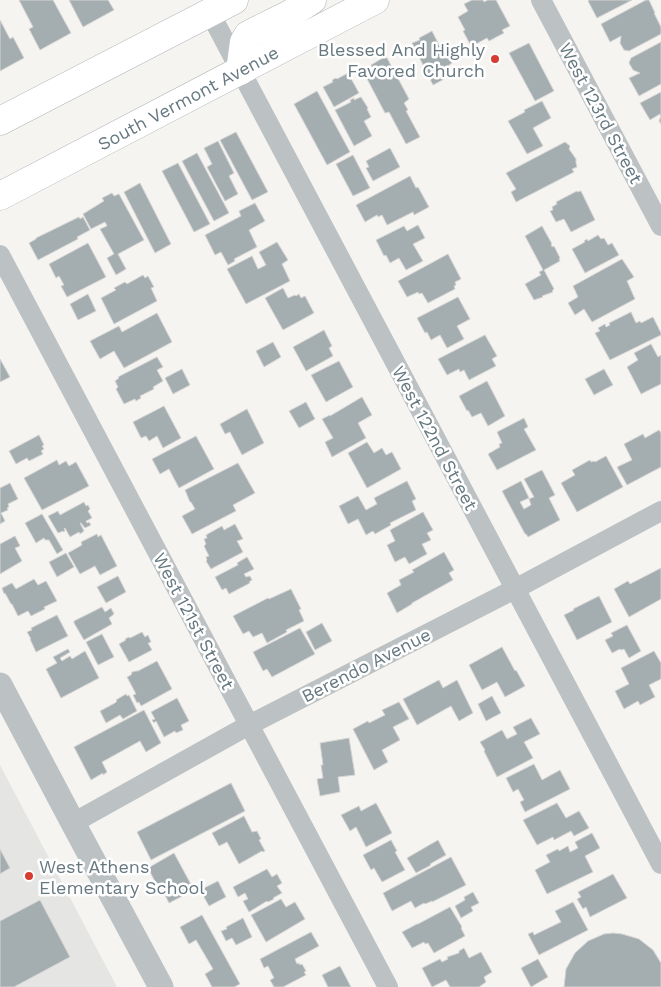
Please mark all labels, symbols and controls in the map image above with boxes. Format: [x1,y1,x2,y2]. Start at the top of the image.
place label: Blessed And Highly Favored Church [318,39,486,81]
street label: West 123rd Street [555,39,647,187]
street label: South Vermont Avenue [94,41,282,155]
marker: Blessed And Highly Favored Church [489,53,501,65]
street label: West 122nd Street [388,362,482,514]
street label: West 121st Street [149,549,239,693]
street label: Berendo Avenue [298,623,434,707]
place label: West Athens Elementary School [39,856,205,898]
marker: West Athens Elementary School [23,870,35,882]

